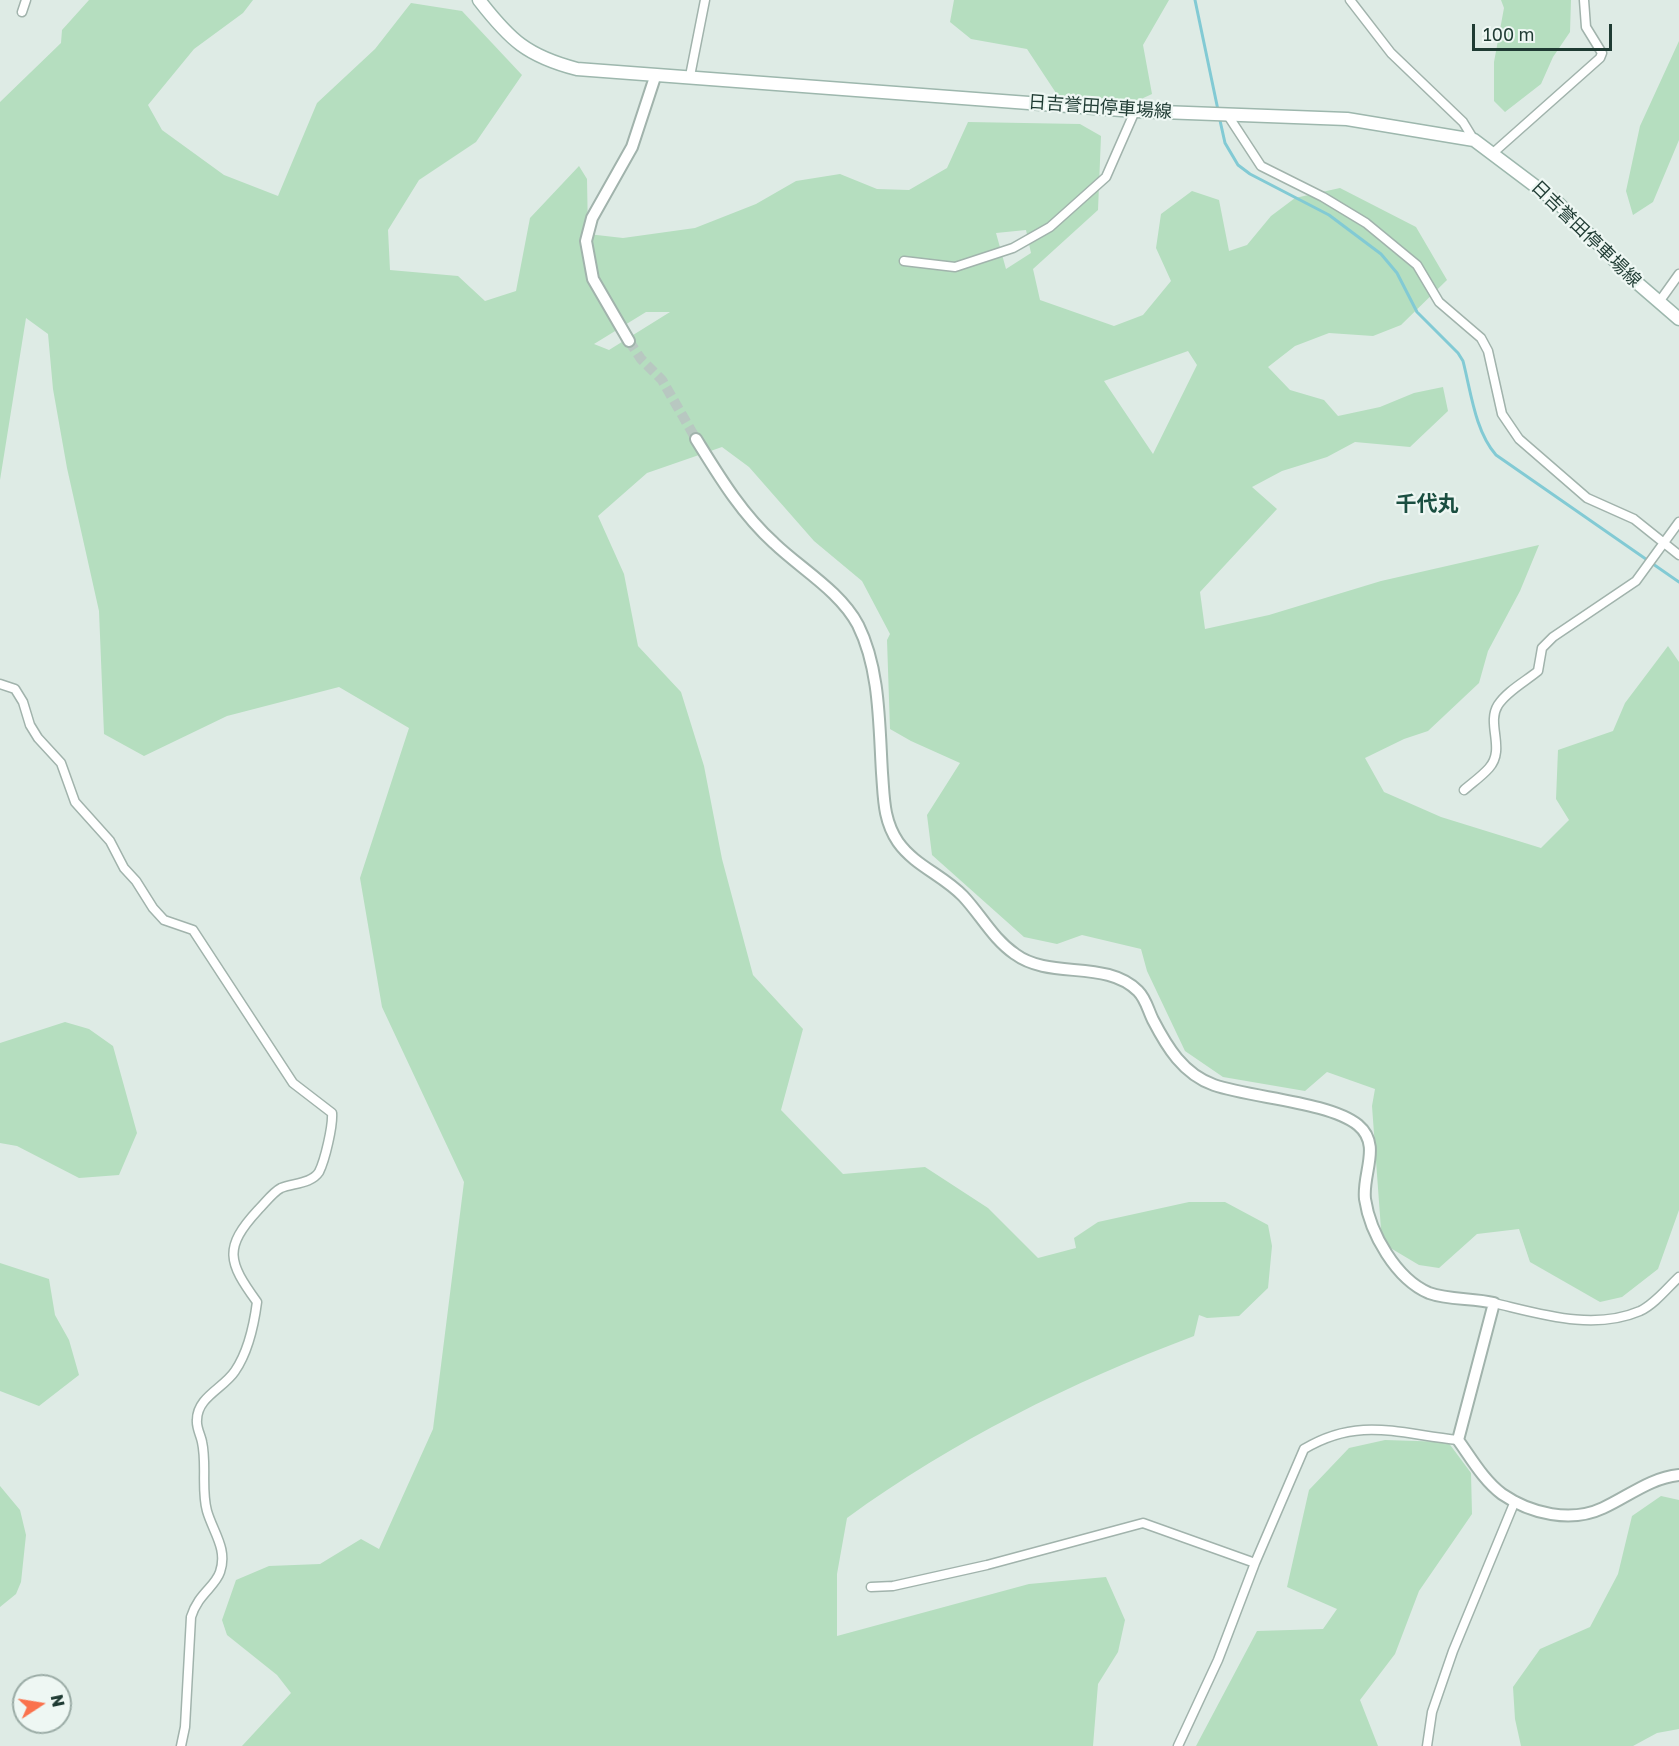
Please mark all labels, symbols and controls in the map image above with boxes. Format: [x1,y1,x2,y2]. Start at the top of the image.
scale bar [1475,12,1614,50]
text: 100 m [1483,23,1534,45]
street label: 日吉誉田停車場線 [1027,91,1173,123]
street label: 日吉誉田停車場線 [1527,176,1645,292]
district label: 千代丸 [1396,491,1458,517]
north arrow [12,1674,72,1734]
text: N [47,1693,69,1709]

